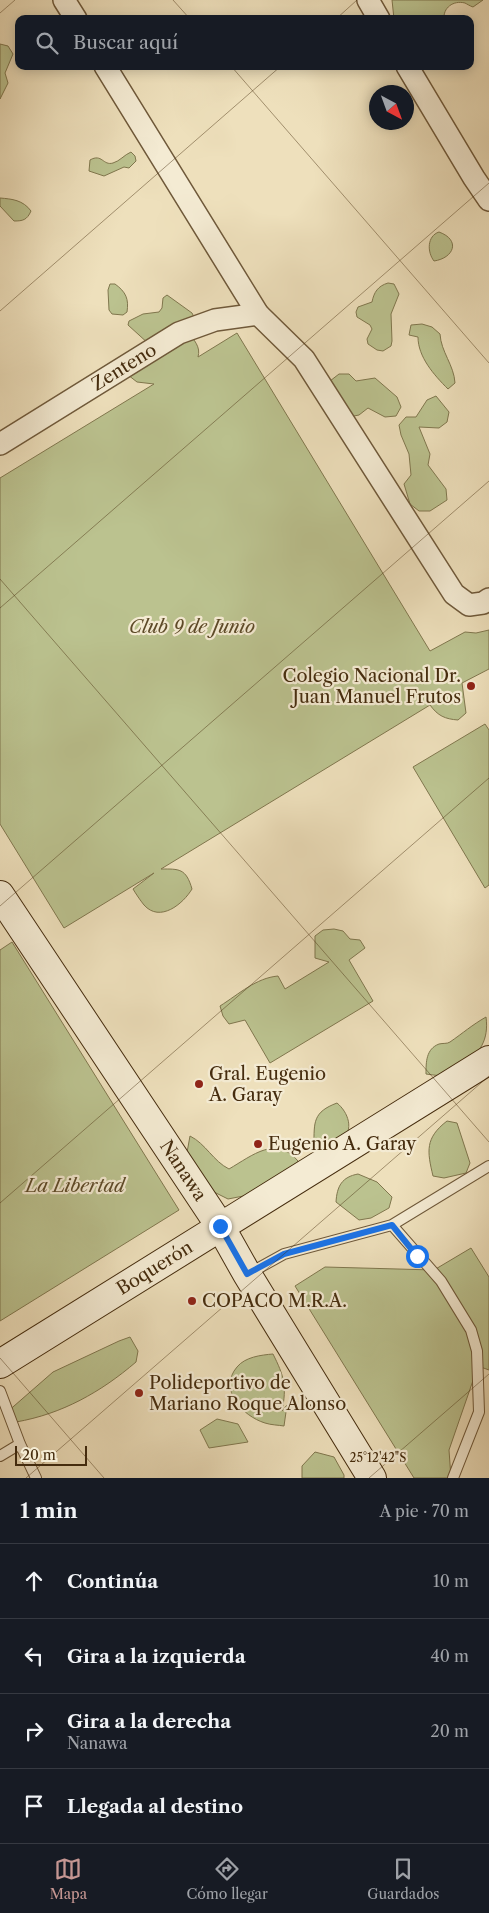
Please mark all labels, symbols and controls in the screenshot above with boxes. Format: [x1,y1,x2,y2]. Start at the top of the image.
search box [15,15,474,70]
icon: search [33,29,61,57]
text: Buscar aquí [73,31,178,54]
north arrow [369,85,414,130]
street label: Zenteno [88,339,161,395]
park label: Club 9 de Junio [129,616,255,638]
place label: Colegio Nacional Dr. Juan Manuel Frutos [283,665,461,708]
marker: Colegio Nacional Dr. Juan Manuel Frutos [465,680,477,692]
place label: Gral. Eugenio A. Garay [208,1063,326,1106]
marker: Gral. Eugenio A. Garay [193,1078,205,1090]
place label: Eugenio A. Garay [268,1133,417,1155]
street label: Nanawa [155,1136,212,1206]
marker: Eugenio A. Garay [252,1138,264,1150]
park label: La Libertad [23,1175,127,1197]
route end [209,1215,232,1238]
street label: Boquerón [113,1236,197,1300]
route start [406,1245,429,1268]
place label: COPACO M.R.A. [202,1290,347,1312]
marker: COPACO M.R.A. [186,1295,198,1307]
place label: Polideportivo de Mariano Roque Alonso [149,1372,346,1415]
marker: Polideportivo de Mariano Roque Alonso [133,1387,145,1399]
scale bar [15,1443,88,1466]
text: 20 m [22,1446,56,1464]
text: 25°12'42"S [350,1450,406,1465]
text: 1 min [20,1498,78,1523]
text: A pie · 70 m [380,1501,469,1521]
icon: ahead [20,1567,48,1595]
text: Continúa [67,1570,158,1593]
text: 10 m [433,1571,469,1591]
icon: left [20,1642,48,1670]
text: Gira a la izquierda [67,1645,246,1668]
text: 40 m [430,1646,469,1666]
text: Gira a la derecha [67,1710,231,1733]
icon: right [20,1717,48,1745]
text: 20 m [430,1721,469,1741]
text: Nanawa [67,1733,128,1753]
icon: arrive [20,1792,48,1820]
text: Llegada al destino [67,1795,243,1818]
tab: Mapa [50,1855,87,1903]
tab: Cómo llegar [186,1855,268,1903]
tab: Guardados [367,1855,439,1903]

